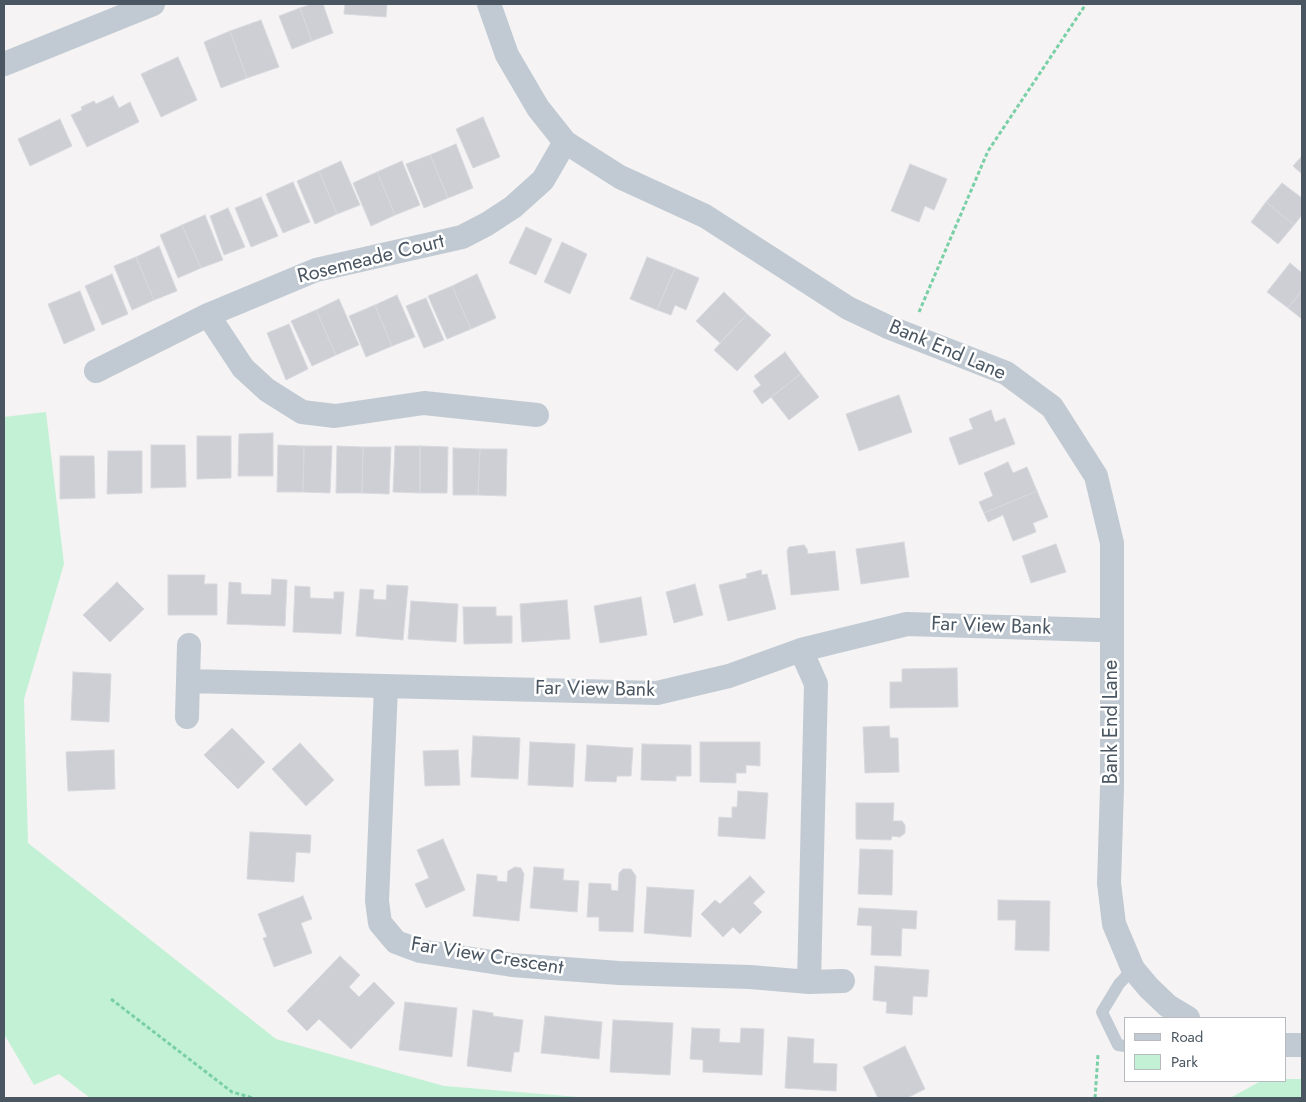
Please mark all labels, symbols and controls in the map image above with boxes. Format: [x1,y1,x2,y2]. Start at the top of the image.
street label: Rosemeade Court [295,230,447,290]
street label: Bank End Lane [885,316,1009,386]
street label: Far View Bank [931,613,1051,641]
street label: Bank End Lane [1100,660,1124,784]
street label: Far View Bank [535,677,655,703]
street label: Far View Crescent [409,933,565,981]
legend [1124,1017,1286,1082]
text: Road [1171,1026,1203,1048]
text: Park [1171,1051,1198,1073]

